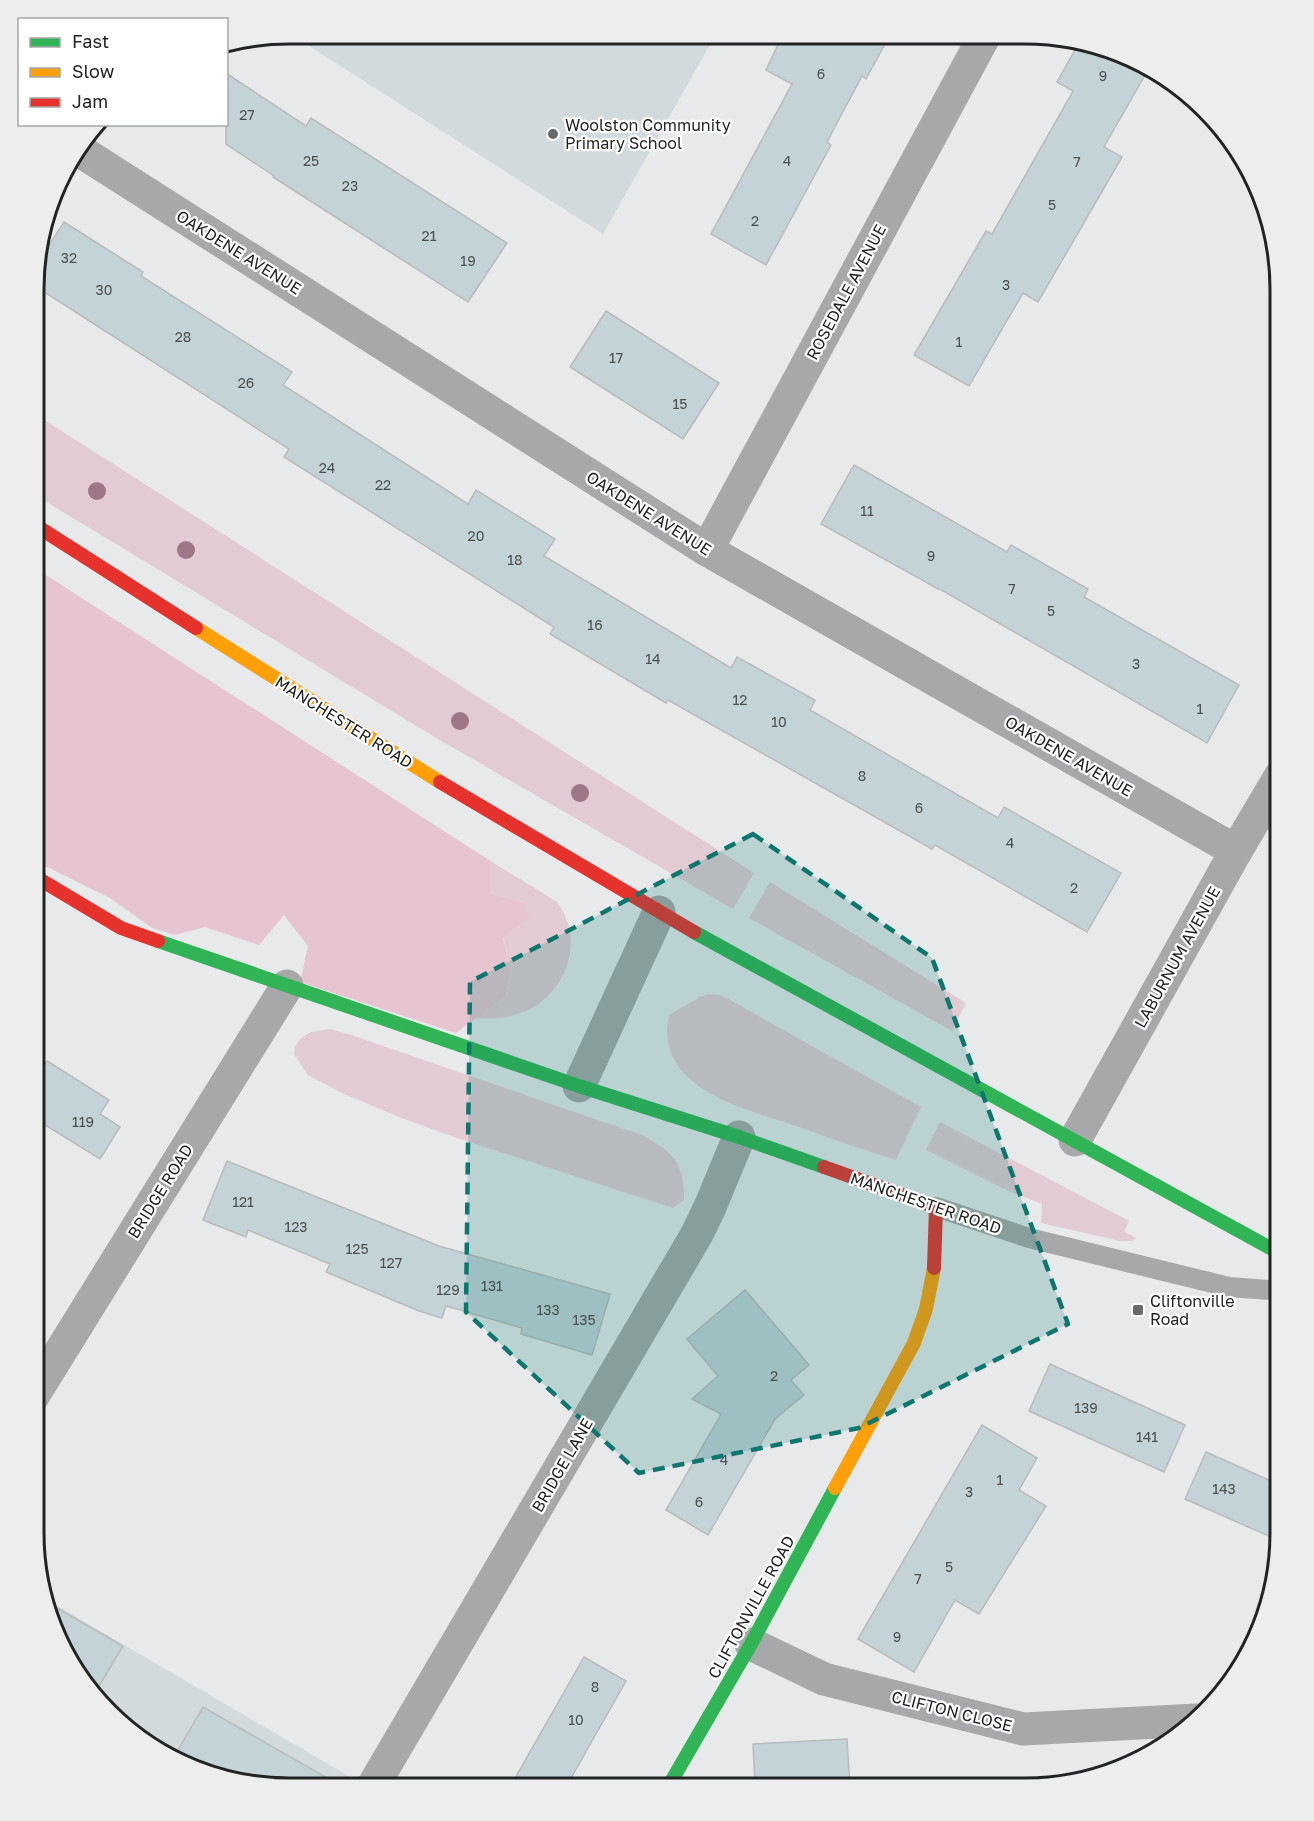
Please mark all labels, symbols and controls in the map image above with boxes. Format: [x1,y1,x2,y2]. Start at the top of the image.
legend [18,18,228,126]
text: Fast [72,30,109,52]
text: Slow [72,60,115,82]
house number: 6 [817,65,825,82]
house number: 9 [1099,67,1107,84]
text: Jam [72,90,108,112]
house number: 27 [239,106,255,123]
place label: Woolston Community Primary School [565,115,731,153]
marker: Woolston Community Primary School [546,127,560,141]
house number: 25 [303,152,319,169]
house number: 4 [783,152,791,169]
house number: 7 [1073,153,1081,170]
house number: 23 [342,177,358,194]
house number: 5 [1048,196,1056,213]
street label: OAKDENE AVENUE [173,205,305,299]
house number: 2 [751,212,759,229]
street label: ROSEDALE AVENUE [802,221,890,363]
house number: 21 [422,227,437,244]
house number: 32 [61,249,77,266]
house number: 19 [460,252,476,269]
house number: 3 [1002,276,1010,293]
house number: 30 [96,281,112,298]
house number: 28 [175,328,191,345]
house number: 1 [956,333,963,350]
house number: 17 [609,349,623,366]
house number: 26 [238,374,254,391]
house number: 15 [673,395,687,412]
house number: 24 [319,459,335,476]
street label: OAKDENE AVENUE [583,466,715,560]
house number: 22 [375,476,391,493]
house number: 11 [860,502,874,519]
house number: 20 [468,527,484,544]
house number: 9 [927,547,935,564]
house number: 18 [507,551,523,568]
house number: 7 [1008,580,1016,597]
house number: 5 [1047,602,1055,619]
house number: 16 [587,616,603,633]
house number: 14 [645,650,661,667]
house number: 3 [1132,655,1140,672]
street label: MANCHESTER ROAD [272,672,416,772]
house number: 12 [733,691,747,708]
house number: 1 [1197,700,1204,717]
street label: OAKDENE AVENUE [1002,711,1136,801]
house number: 10 [771,713,787,730]
house number: 8 [858,767,866,784]
house number: 6 [915,799,923,816]
house number: 4 [1006,834,1014,851]
house number: 2 [1070,879,1078,896]
street label: LABURNUM AVENUE [1130,883,1224,1031]
house number: 119 [72,1113,94,1130]
street label: BRIDGE ROAD [123,1140,197,1242]
street label: MANCHESTER ROAD [848,1168,1004,1238]
house number: 121 [232,1193,254,1210]
house number: 123 [284,1218,308,1235]
house number: 125 [345,1240,369,1257]
house number: 127 [380,1254,402,1271]
house number: 131 [481,1277,503,1294]
house number: 129 [436,1281,460,1298]
place label: Cliftonville Road [1150,1291,1234,1329]
house number: 133 [536,1301,560,1318]
marker: Cliftonville Road [1131,1303,1145,1317]
house number: 135 [572,1311,596,1328]
house number: 2 [770,1367,778,1384]
house number: 139 [1074,1399,1098,1416]
street label: BRIDGE LANE [527,1414,597,1516]
house number: 141 [1136,1428,1158,1445]
house number: 4 [720,1451,728,1468]
house number: 1 [997,1471,1004,1488]
house number: 143 [1212,1480,1236,1497]
house number: 3 [965,1483,973,1500]
house number: 6 [695,1493,703,1510]
street label: CLIFTONVILLE ROAD [703,1532,799,1682]
house number: 5 [945,1558,953,1575]
house number: 7 [914,1570,922,1587]
house number: 9 [893,1628,901,1645]
house number: 8 [591,1678,599,1695]
street label: CLIFTON CLOSE [890,1686,1014,1736]
house number: 10 [568,1711,584,1728]

